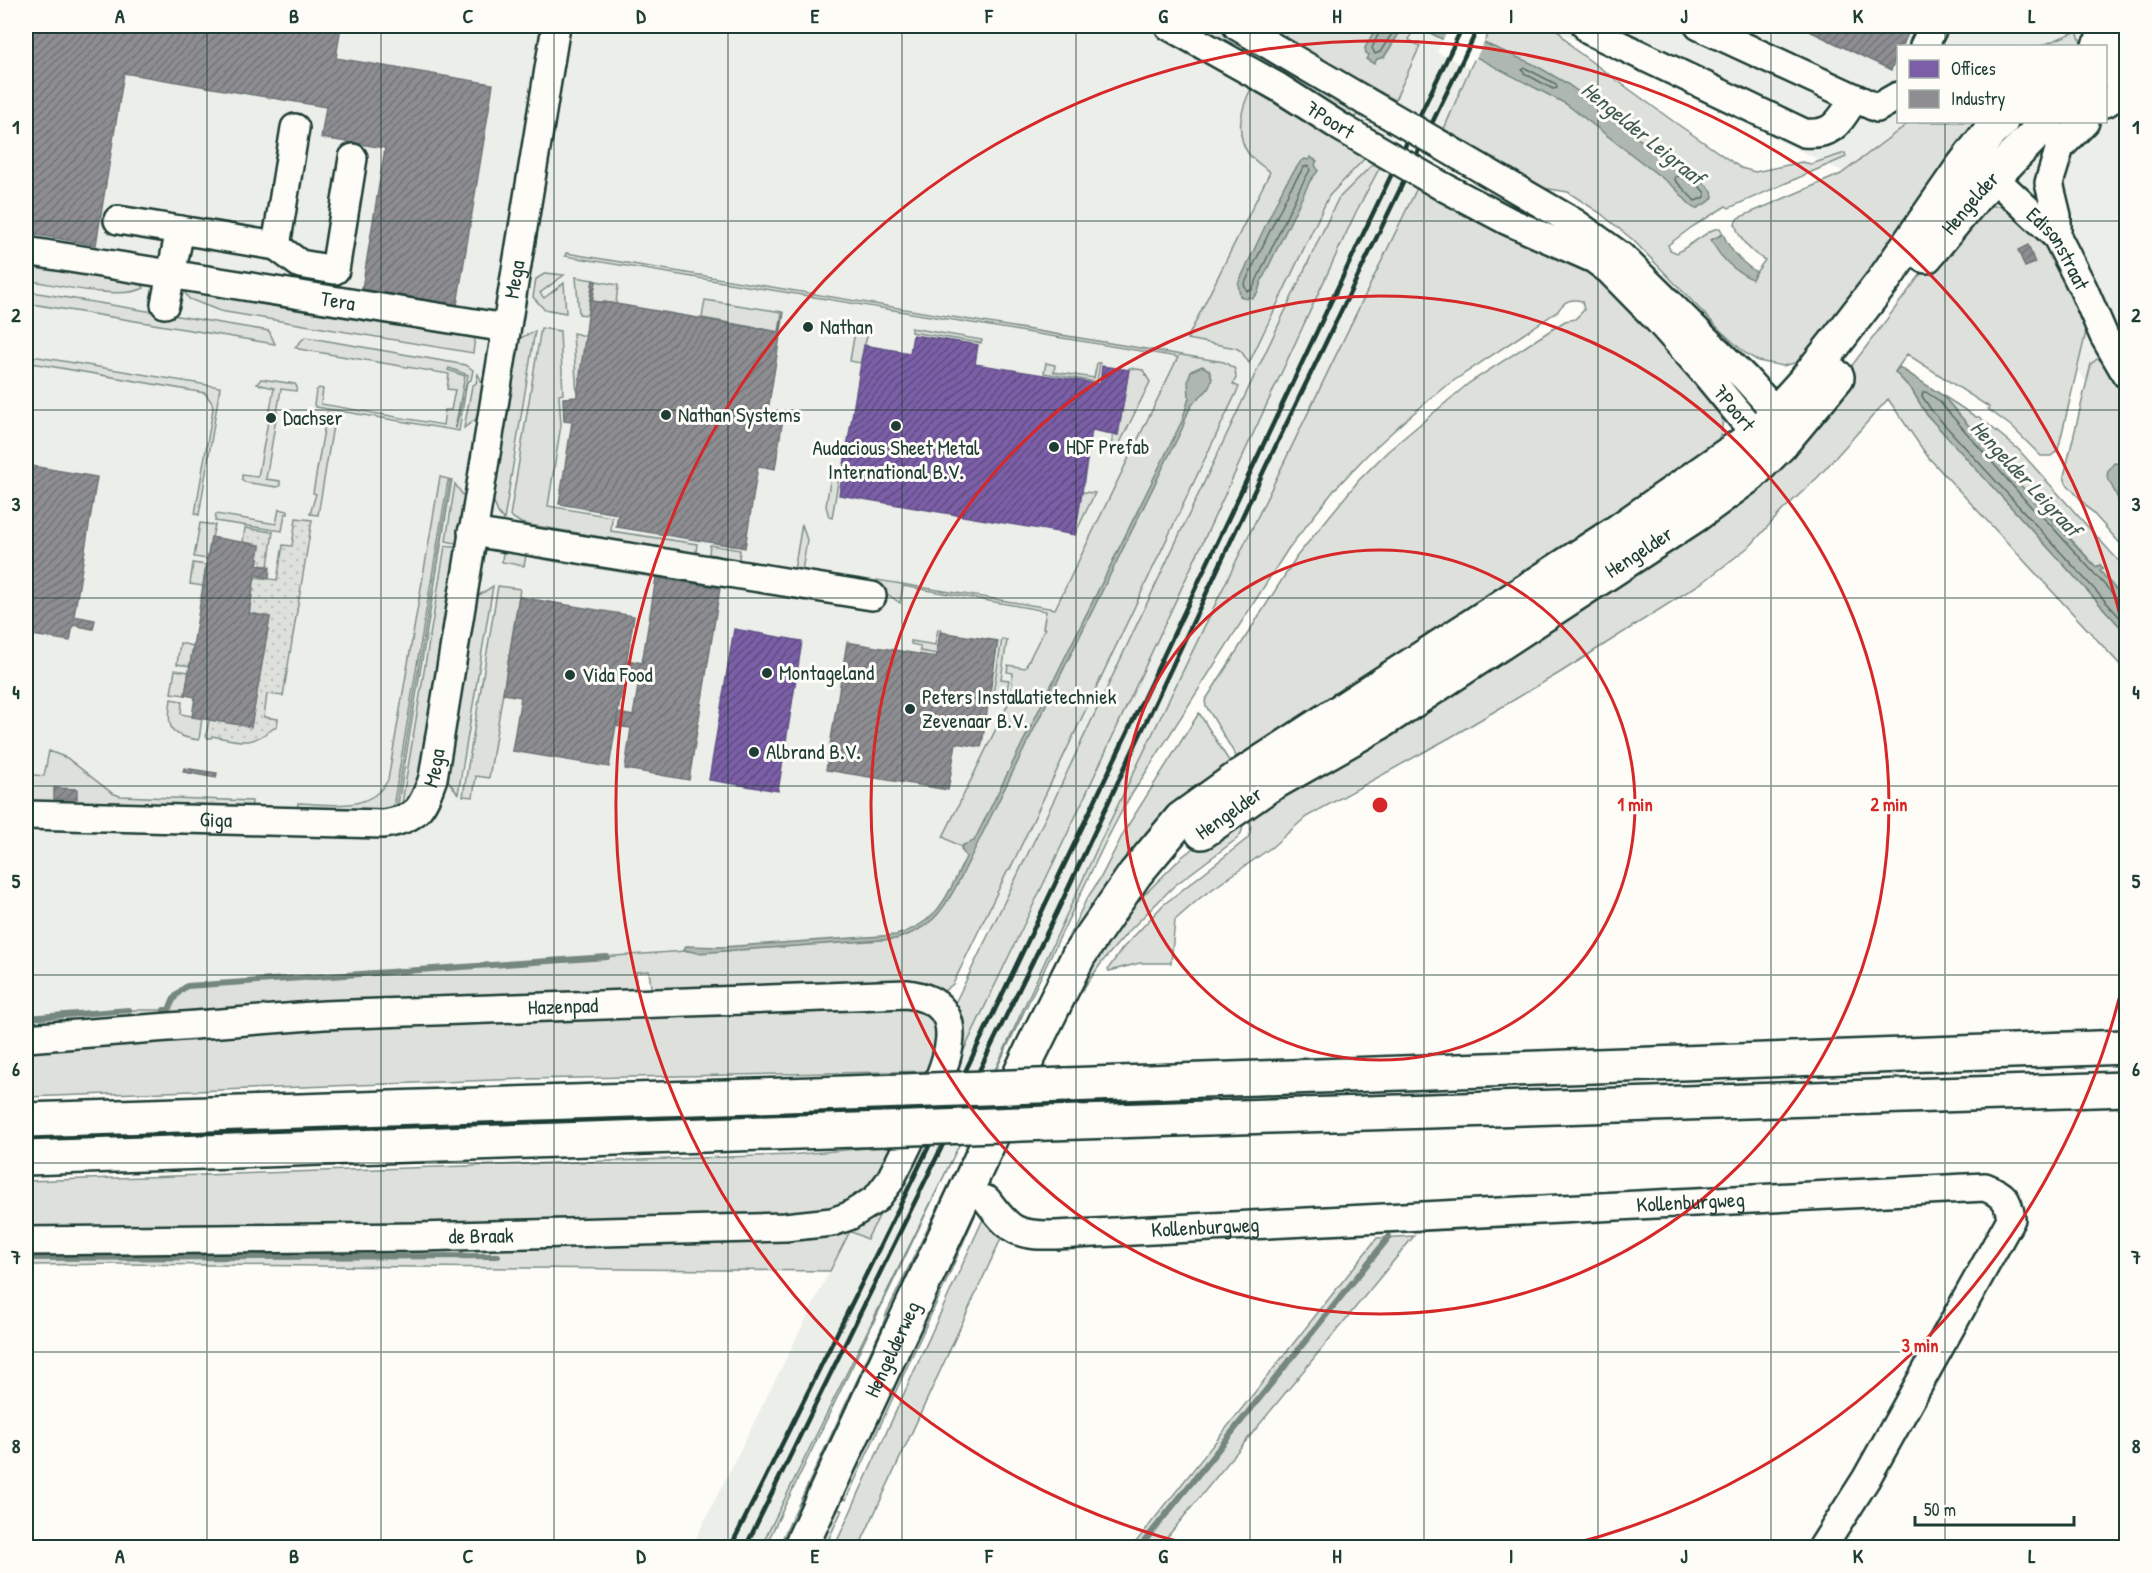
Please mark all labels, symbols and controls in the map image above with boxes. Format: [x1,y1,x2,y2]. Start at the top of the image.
text: A [115,2,125,29]
text: B [289,2,299,29]
text: C [463,2,474,29]
text: D [636,2,646,29]
text: E [811,2,820,29]
text: F [984,2,994,29]
text: G [1158,2,1168,29]
text: H [1332,2,1342,29]
text: I [1509,2,1513,29]
text: J [1680,2,1688,29]
text: K [1853,2,1864,29]
text: L [2028,2,2036,29]
legend [1897,45,2107,123]
text: Offices [1951,56,1996,81]
water label: Hengelder Leigraaf [1575,74,1714,194]
text: Industry [1951,86,2006,111]
street label: 7Poort [1300,93,1361,146]
text: 1 [12,113,20,140]
text: 1 [2132,113,2140,140]
street label: Hengelder [1934,165,2006,241]
street label: Edisonstraat [2020,200,2097,296]
street label: Mega [497,258,531,301]
street label: Tera [319,284,357,318]
text: 2 [11,301,21,328]
text: 2 [2131,301,2141,328]
place label: Nathan [820,312,873,341]
marker: Nathan [801,320,815,334]
street label: 7Poort [1706,378,1763,438]
place label: Nathan Systems [678,400,801,429]
place label: Dachser [283,403,343,432]
marker: Nathan Systems [659,408,673,422]
marker: Dachser [264,411,278,425]
water label: Hengelder Leigraaf [1964,413,2091,546]
marker: Audacious Sheet Metal International B.V. [889,419,903,433]
place label: HDF Prefab [1066,432,1149,461]
place label: Audacious Sheet Metal International B.V. [813,433,980,486]
marker: HDF Prefab [1047,440,1061,454]
text: 3 [12,490,21,517]
text: 3 [2132,490,2141,517]
street label: Hengelder [1599,519,1678,585]
place label: Montageland [779,658,874,687]
place label: Vida Food [582,660,653,689]
marker: Montageland [760,666,774,680]
marker: Vida Food [563,668,577,682]
text: 4 [12,678,20,705]
text: 4 [2132,678,2140,705]
place label: Peters Installatietechniek Zevenaar B.V. [922,682,1117,735]
marker: Peters Installatietechniek Zevenaar B.V. [903,702,917,716]
place label: Albrand B.V. [766,737,861,766]
marker: Albrand B.V. [747,745,761,759]
street label: Mega [416,746,452,791]
street label: Hengelder [1189,779,1268,846]
text: 1 min [1617,792,1653,817]
text: 2 min [1871,792,1907,817]
centre of rings [1370,795,1390,815]
street label: Giga [199,804,233,834]
text: 5 [12,867,21,894]
text: 5 [2132,867,2141,894]
street label: Hazenpad [527,990,599,1022]
text: 6 [12,1055,20,1082]
text: 6 [2132,1055,2140,1082]
street label: Kollenburgweg [1636,1184,1745,1219]
street label: Kollenburgweg [1150,1210,1260,1244]
street label: de Braak [448,1220,514,1251]
text: 7 [10,1243,21,1270]
text: 7 [2130,1243,2141,1270]
street label: Hengelderweg [857,1296,927,1402]
text: 3 min [1902,1333,1938,1358]
text: 8 [12,1432,21,1459]
text: 8 [2132,1432,2141,1459]
scale bar [1915,1489,2074,1527]
text: 50 m [1924,1497,1956,1522]
text: A [115,1542,125,1569]
text: B [289,1542,299,1569]
text: C [463,1542,474,1569]
text: D [636,1542,646,1569]
text: E [811,1542,820,1569]
text: F [984,1542,994,1569]
text: G [1158,1542,1168,1569]
text: H [1332,1542,1342,1569]
text: I [1509,1542,1513,1569]
text: J [1680,1542,1688,1569]
text: K [1853,1542,1864,1569]
text: L [2028,1542,2036,1569]

